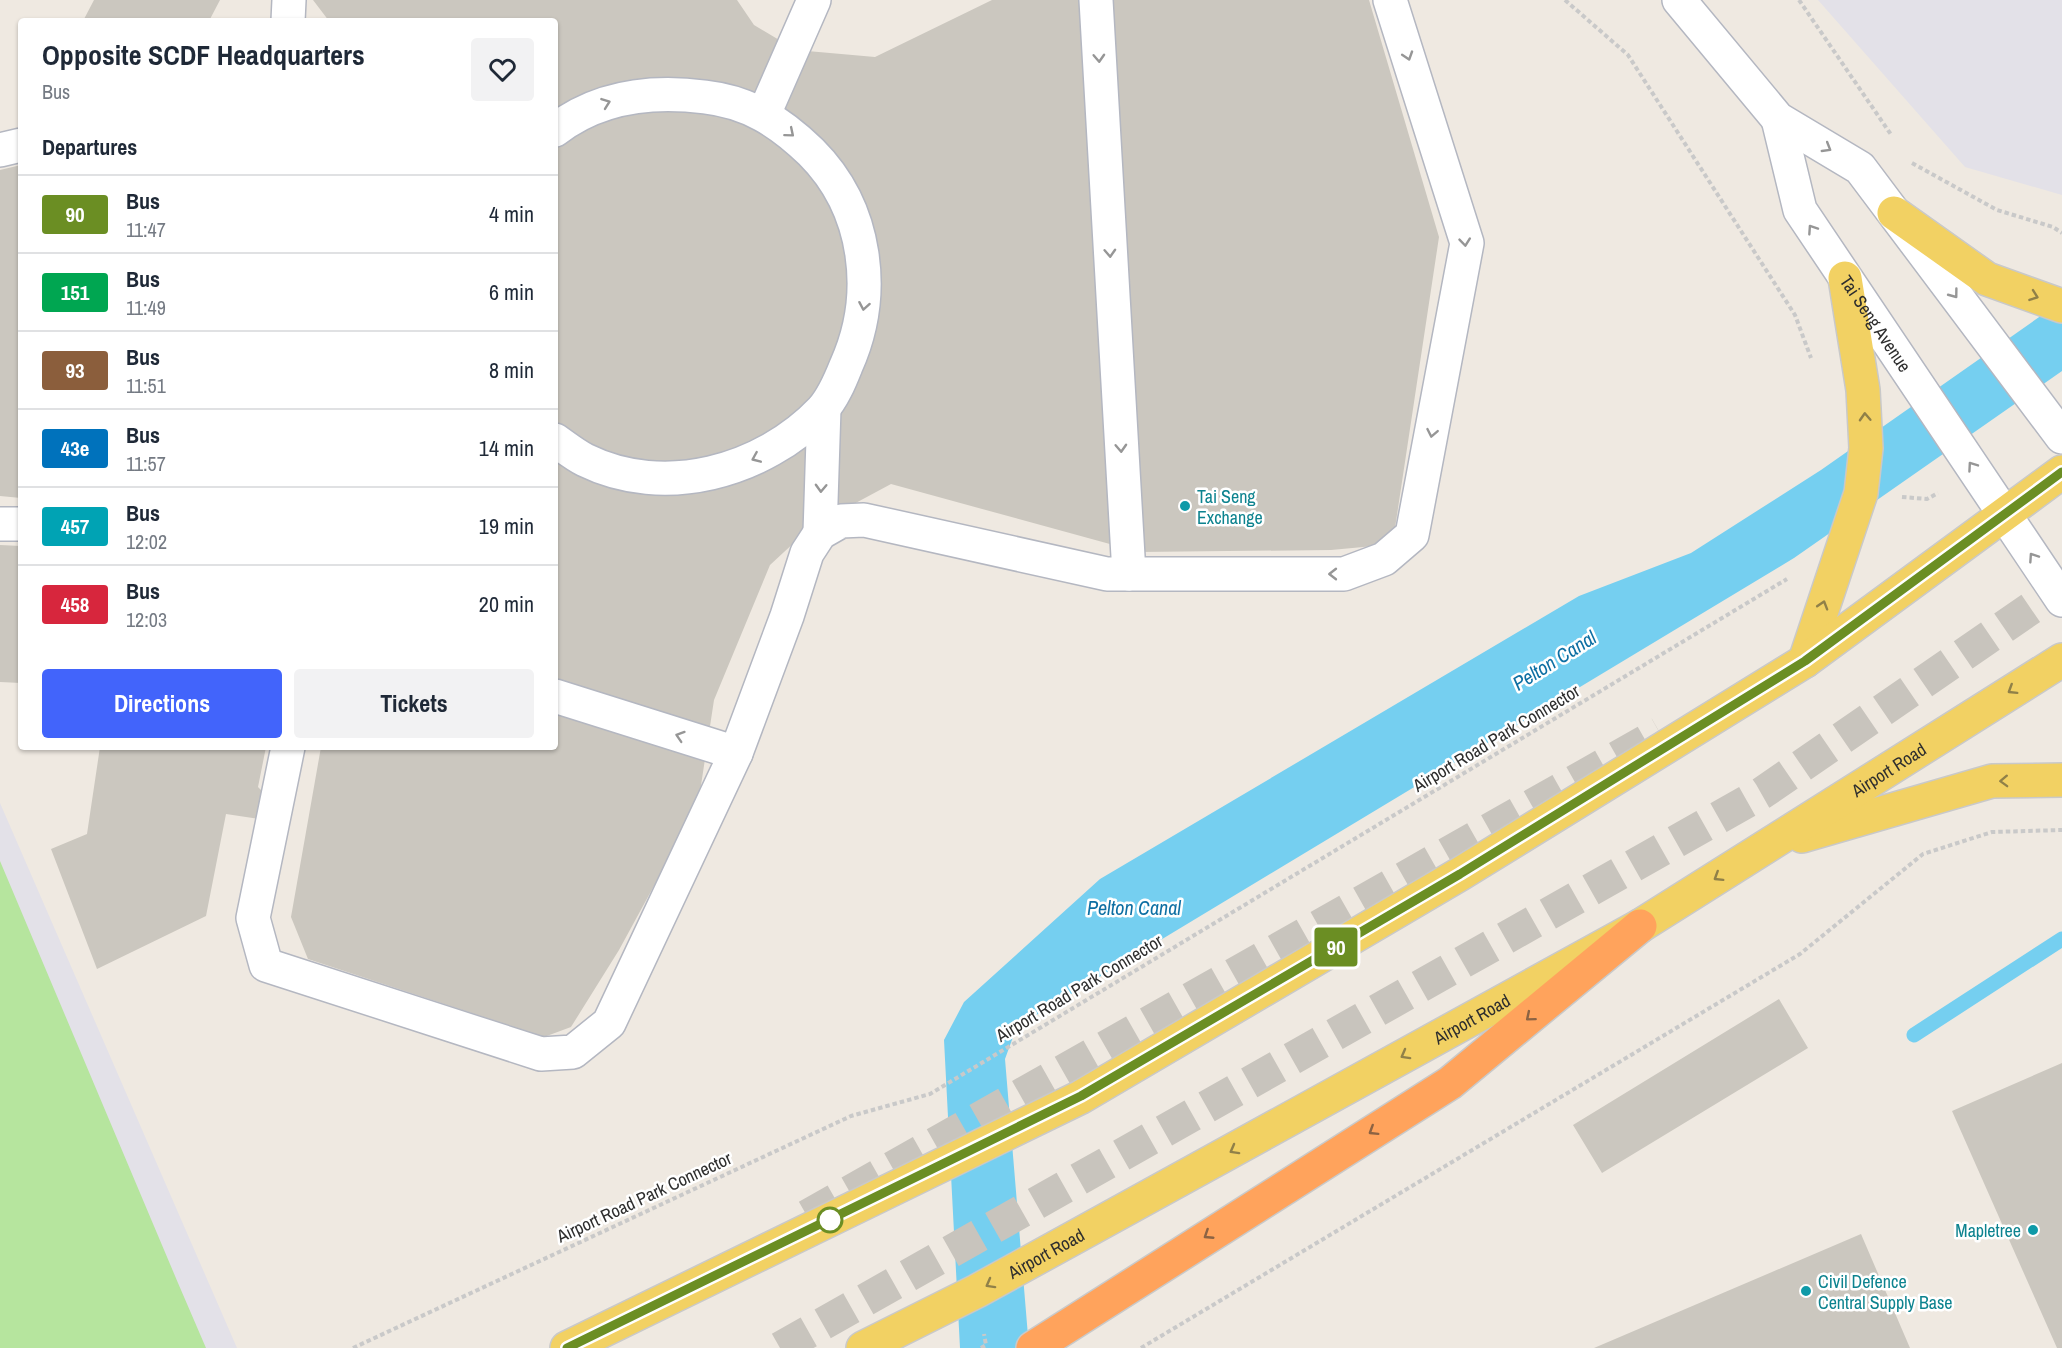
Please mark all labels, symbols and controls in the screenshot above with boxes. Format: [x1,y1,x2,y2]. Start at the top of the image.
text: Opposite SCDF Headquarters [42,36,365,74]
button: heart [471,38,534,101]
one-way arrow [1401,50,1413,61]
one-way arrow [1093,54,1106,63]
text: Bus [42,78,70,105]
one-way arrow [601,98,611,111]
one-way arrow [783,126,794,137]
text: Departures [42,132,137,162]
one-way arrow [1821,141,1831,152]
text: Bus [126,186,160,216]
text: 4 min [489,199,534,229]
text: 90 [65,200,85,229]
text: 11:47 [126,216,166,243]
one-way arrow [1808,225,1820,235]
one-way arrow [1458,237,1471,247]
one-way arrow [1104,249,1117,258]
text: Bus [126,264,160,294]
street label: Tai Seng Avenue [1835,270,1918,377]
text: 6 min [489,277,534,307]
text: 151 [61,278,89,307]
one-way arrow [1947,287,1958,298]
one-way arrow [2028,289,2038,302]
text: 11:49 [126,294,166,321]
one-way arrow [858,301,871,311]
text: Bus [126,342,160,372]
text: 8 min [489,355,534,385]
text: 93 [65,356,85,385]
text: 11:51 [126,372,166,399]
one-way arrow [1858,412,1871,421]
text: Bus [126,420,160,450]
one-way arrow [1426,428,1438,438]
text: 14 min [479,433,534,463]
text: 43e [61,434,89,463]
one-way arrow [1115,443,1128,452]
text: 11:57 [126,450,166,477]
one-way arrow [752,451,763,463]
one-way arrow [1968,462,1979,473]
one-way arrow [815,483,828,492]
place label: Tai Seng Exchange [1197,484,1263,530]
text: Bus [126,498,160,528]
marker: Tai Seng Exchange [1178,499,1192,513]
text: 19 min [479,511,534,541]
text: 457 [61,512,89,541]
text: 12:02 [126,528,167,555]
one-way arrow [2030,553,2041,564]
one-way arrow [1328,568,1337,580]
text: Bus [126,576,160,606]
text: 20 min [479,589,534,619]
text: 458 [61,590,89,619]
one-way arrow [1816,600,1828,611]
text: 12:03 [126,606,167,633]
water label: Pelton Canal [1507,623,1601,696]
button: Directions [42,669,282,738]
button: Tickets [294,669,534,738]
street label: Airport Road Park Connector [1407,678,1584,798]
one-way arrow [2008,683,2018,695]
one-way arrow [675,730,686,743]
street label: Airport Road [1846,736,1931,803]
one-way arrow [1999,775,2008,787]
one-way arrow [1713,870,1724,881]
water label: Pelton Canal [1087,894,1181,921]
street label: Airport Road Park Connector [990,928,1167,1048]
line badge: 90 [1309,928,1363,966]
text: 90 [1326,933,1346,962]
street label: Airport Road [1428,988,1514,1050]
one-way arrow [1526,1009,1537,1020]
one-way arrow [1401,1048,1411,1059]
one-way arrow [1369,1124,1379,1136]
one-way arrow [1230,1143,1241,1154]
street label: Airport Road Park Connector [552,1145,736,1249]
unlabelled marker [817,1207,843,1233]
place label: Mapletree [1955,1218,2021,1243]
street label: Airport Road [1002,1222,1089,1285]
marker: Mapletree [2026,1223,2040,1237]
one-way arrow [1204,1228,1215,1239]
place label: Civil Defence Central Supply Base [1818,1269,1953,1315]
one-way arrow [986,1277,996,1288]
marker: Civil Defence Central Supply Base [1799,1284,1813,1298]

